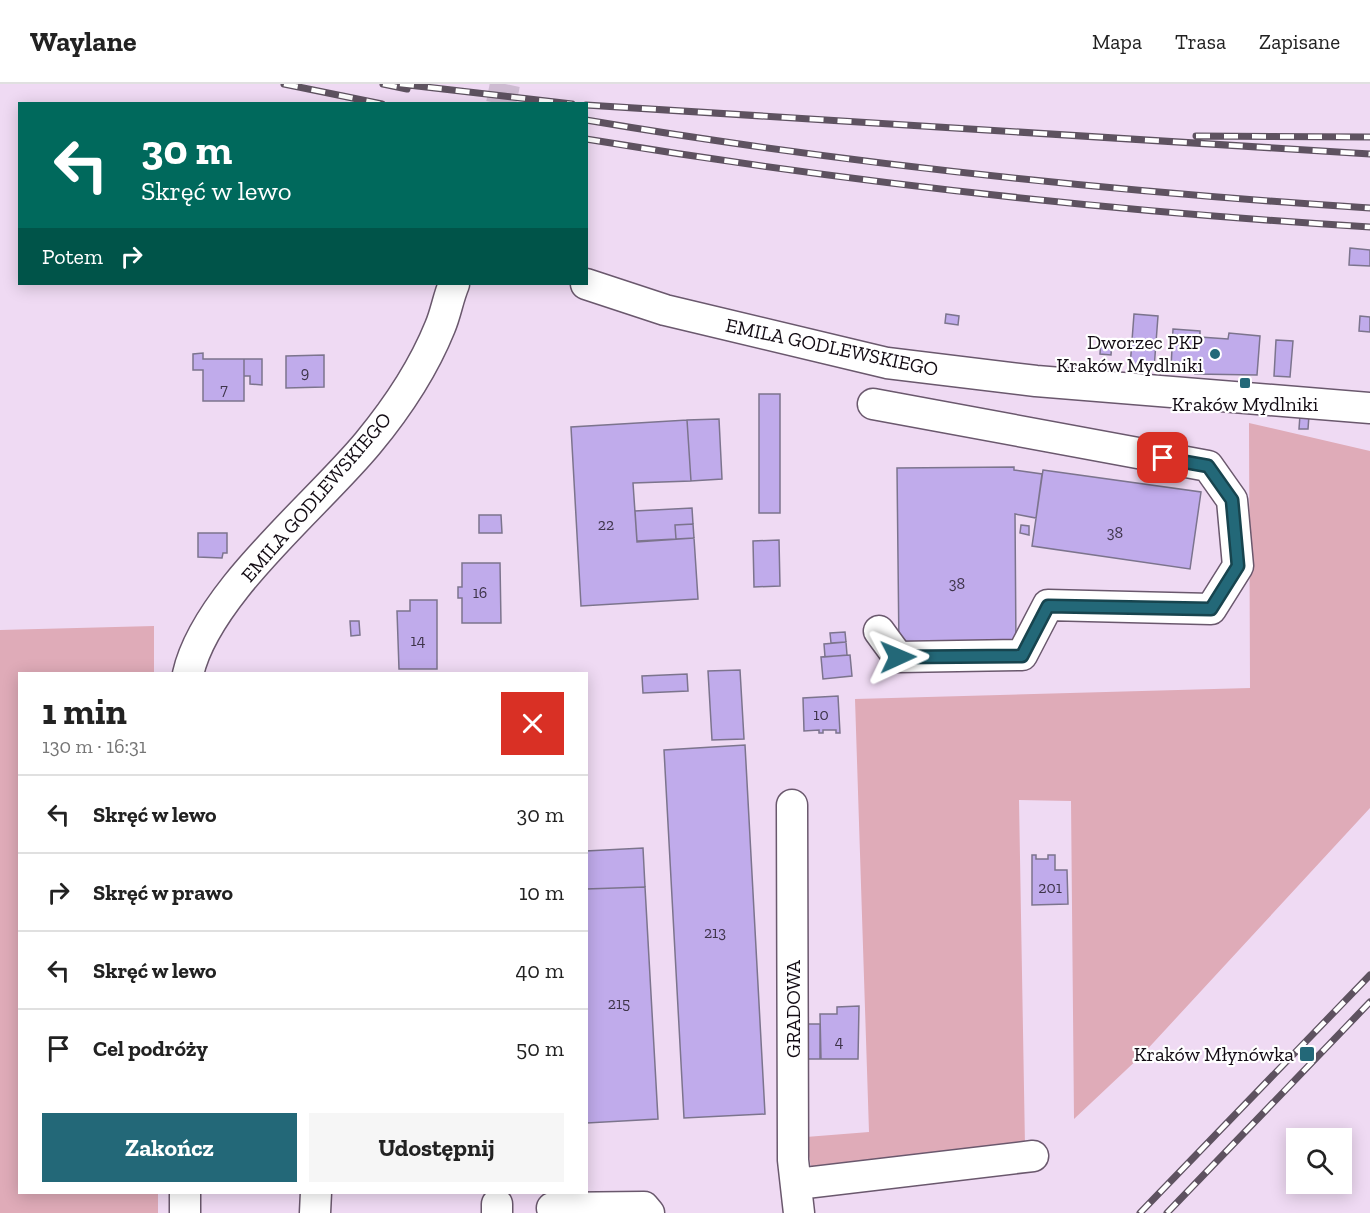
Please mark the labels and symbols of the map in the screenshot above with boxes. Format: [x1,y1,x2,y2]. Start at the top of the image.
street label: EMILA GODLEWSKIEGO [723,313,941,381]
place label: Dworzec PKP Kraków Mydlniki [1056,330,1203,377]
marker: Dworzec PKP Kraków Mydlniki [1208,347,1222,361]
house number: 9 [301,363,309,382]
marker: Kraków Mydlniki [1238,376,1252,390]
house number: 7 [220,380,228,399]
place label: Kraków Mydlniki [1172,392,1319,416]
street label: EMILA GODLEWSKIEGO [236,407,396,587]
pin [1137,432,1188,483]
house number: 22 [598,515,614,534]
house number: 38 [1107,523,1123,542]
house number: 38 [949,574,965,593]
house number: 16 [473,583,487,602]
position arrow [866,625,930,689]
house number: 14 [411,631,426,650]
house number: 10 [813,705,829,724]
house number: 201 [1038,878,1062,897]
house number: 213 [704,923,726,942]
street label: GRADOWA [781,959,805,1058]
house number: 215 [608,994,630,1013]
house number: 4 [835,1032,844,1051]
place label: Kraków Młynówka [1134,1042,1294,1066]
marker: Kraków Młynówka [1298,1045,1316,1063]

